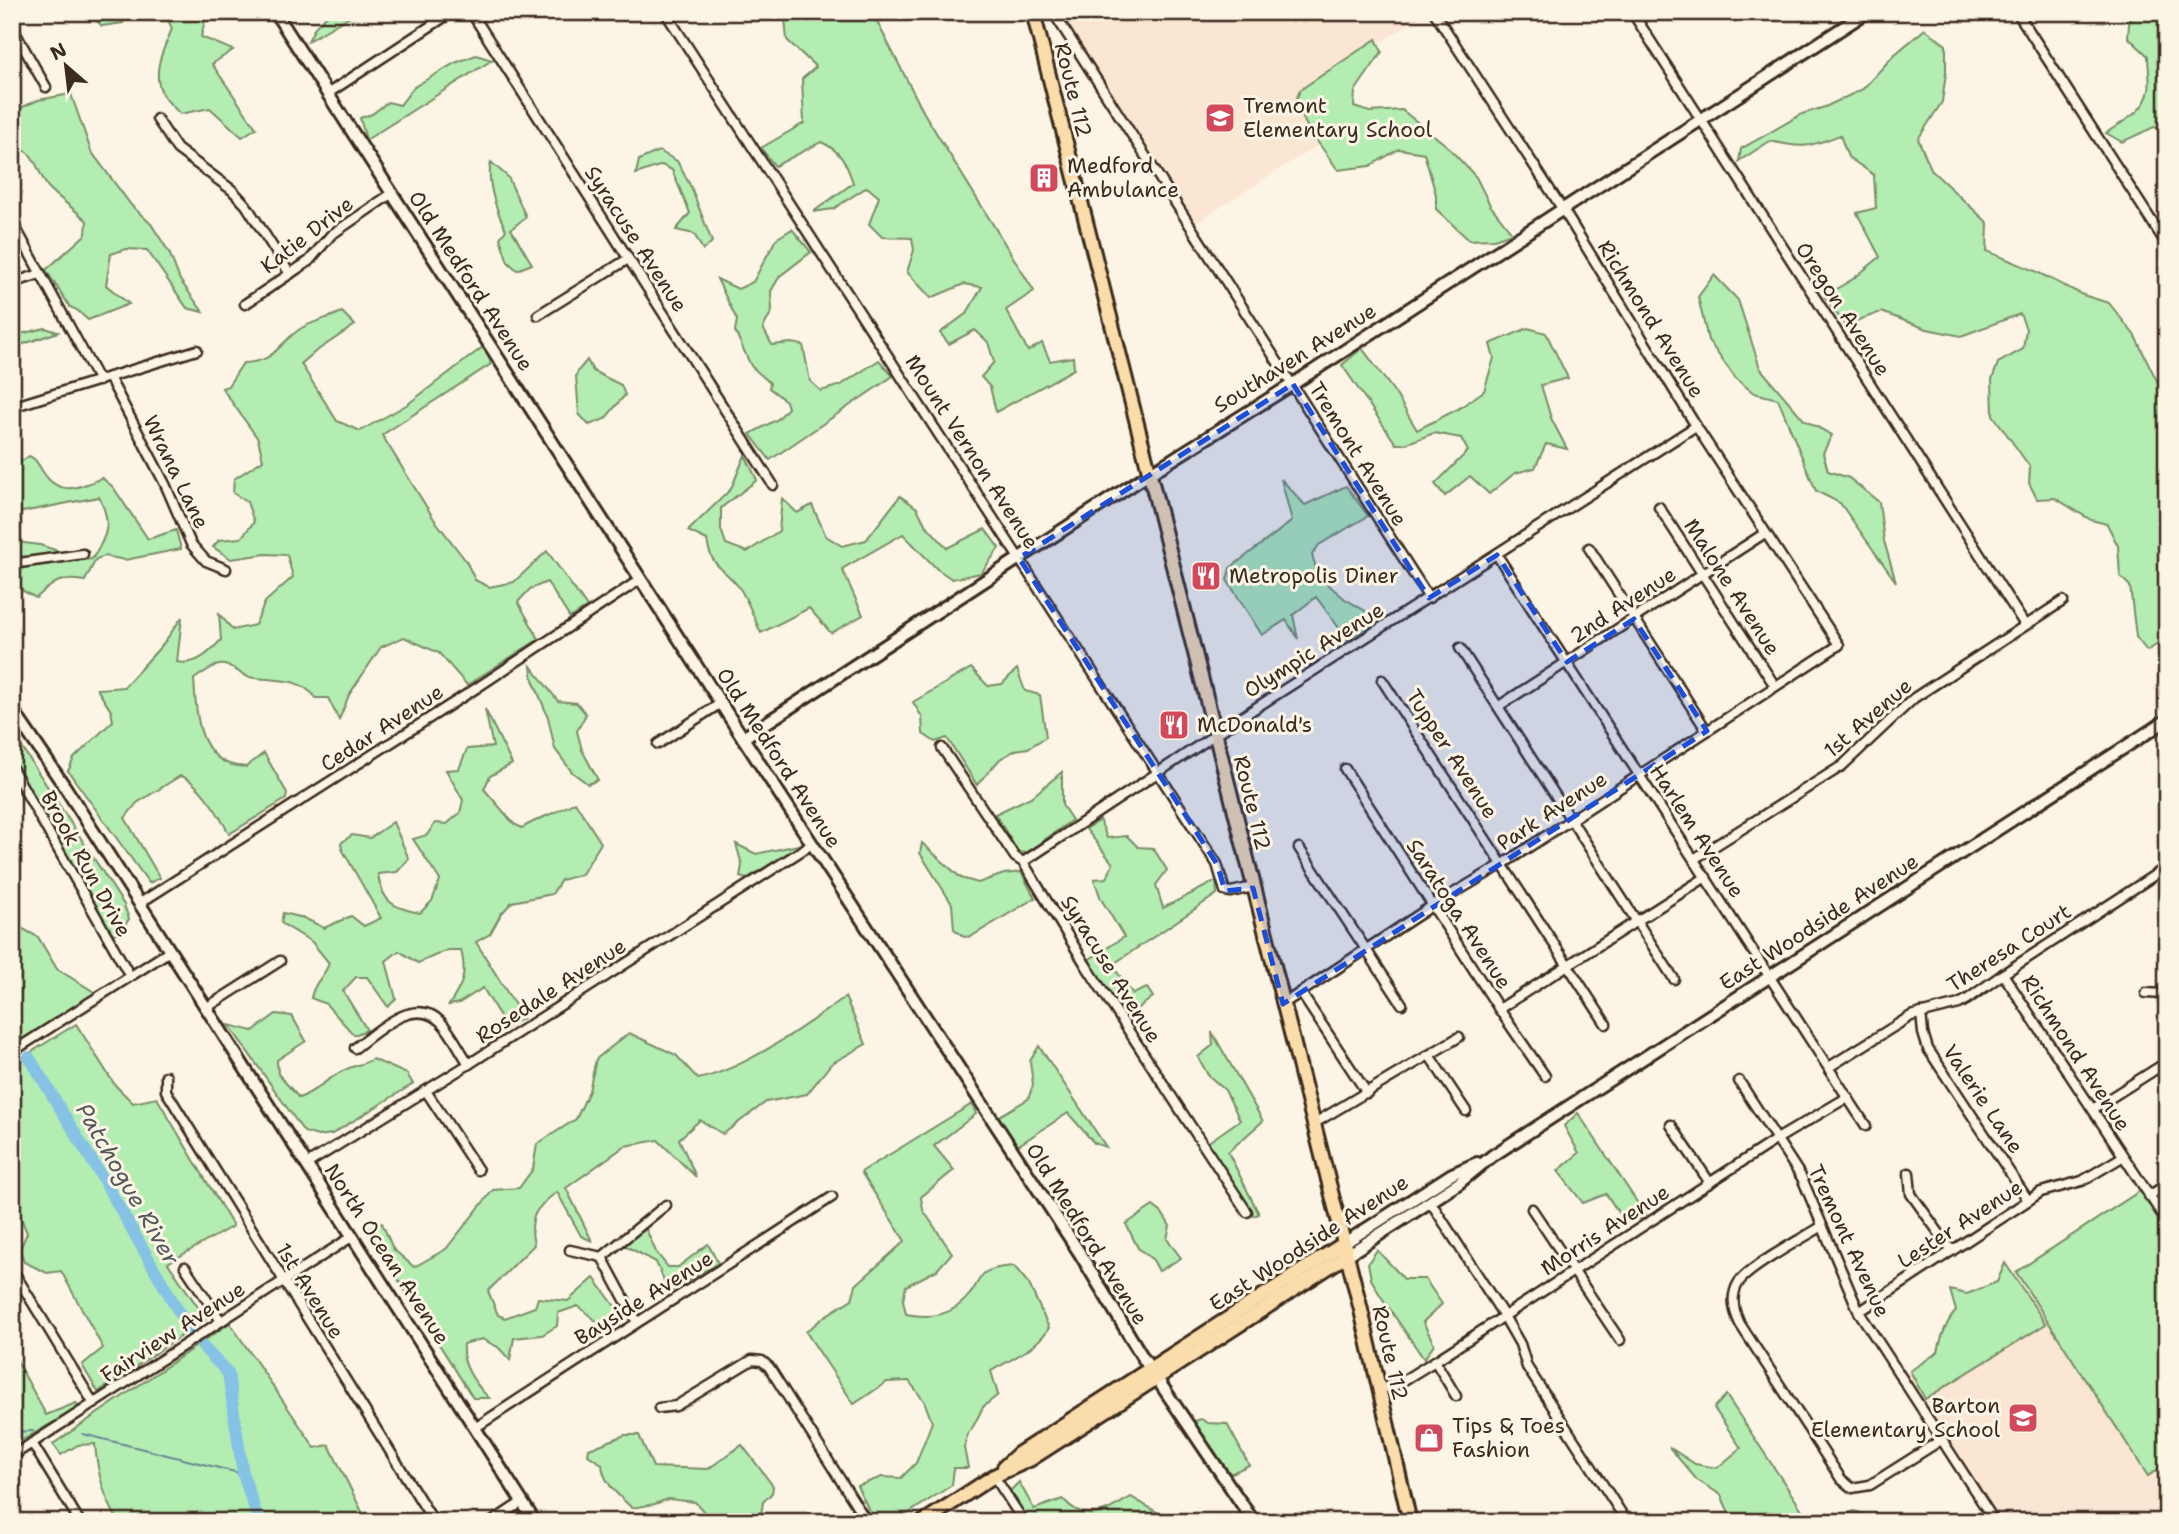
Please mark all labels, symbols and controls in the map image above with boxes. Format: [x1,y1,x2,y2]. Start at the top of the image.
north arrow [32,32,102,102]
text: N [46,37,71,66]
street label: Route 112 [1048,40,1098,140]
place label: Tremont Elementary School [1243,92,1433,144]
school or university icon: Tremont Elementary School [1203,101,1237,135]
place label: Medford Ambulance [1067,152,1179,204]
street label: Syracuse Avenue [578,160,694,318]
building icon: Medford Ambulance [1027,161,1061,195]
street label: Old Medford Avenue [402,185,540,377]
street label: Katie Drive [255,190,359,280]
street label: Richmond Avenue [1591,235,1711,403]
street label: Oregon Avenue [1789,236,1897,382]
street label: Southaven Avenue [1208,297,1382,419]
street label: Mount Vernon Avenue [899,349,1045,555]
street label: Tremont Avenue [1302,377,1414,531]
street label: Wrana Lane [136,410,216,534]
street label: Malone Avenue [1677,513,1787,661]
restaurant icon: Metropolis Diner [1189,559,1223,593]
street label: 2nd Avenue [1565,560,1681,650]
place label: Metropolis Diner [1229,562,1399,590]
street label: Olympic Avenue [1239,596,1389,704]
street label: Old Medford Avenue [710,662,848,854]
street label: 1st Avenue [1818,672,1918,764]
street label: Cedar Avenue [315,678,449,778]
street label: Tupper Avenue [1400,684,1504,824]
restaurant icon: McDonald's [1157,708,1191,742]
place label: McDonald's [1197,711,1312,739]
street label: Route 112 [1227,753,1277,853]
street label: Harlem Avenue [1643,759,1751,903]
street label: Park Avenue [1491,765,1613,857]
street label: Brook Run Drive [34,786,138,942]
street label: Saratoga Avenue [1400,833,1518,995]
street label: East Woodside Avenue [1714,847,1924,997]
street label: Syracuse Avenue [1054,890,1168,1048]
street label: Theresa Court [1942,897,2076,999]
street label: Rosedale Avenue [471,932,631,1050]
street label: Richmond Avenue [2015,969,2137,1137]
street label: Valerie Lane [1936,1039,2030,1159]
water label: Patchogue River [69,1097,187,1271]
street label: Old Medford Avenue [1020,1138,1154,1330]
street label: North Ocean Avenue [318,1158,456,1350]
street label: Tremont Avenue [1801,1160,1897,1322]
street label: East Woodside Avenue [1204,1168,1414,1318]
street label: Lester Avenue [1892,1173,2028,1275]
street label: Morris Avenue [1535,1178,1675,1282]
street label: 1st Avenue [269,1238,351,1344]
street label: Bayside Avenue [569,1244,719,1352]
street label: Fairview Avenue [95,1275,251,1389]
street label: Route 112 [1365,1303,1415,1403]
place label: Barton Elementary School [1811,1392,2001,1444]
school or university icon: Barton Elementary School [2006,1401,2040,1435]
place label: Tips & Toes Fashion [1452,1412,1565,1464]
shop icon: Tips & Toes Fashion [1412,1421,1446,1455]

